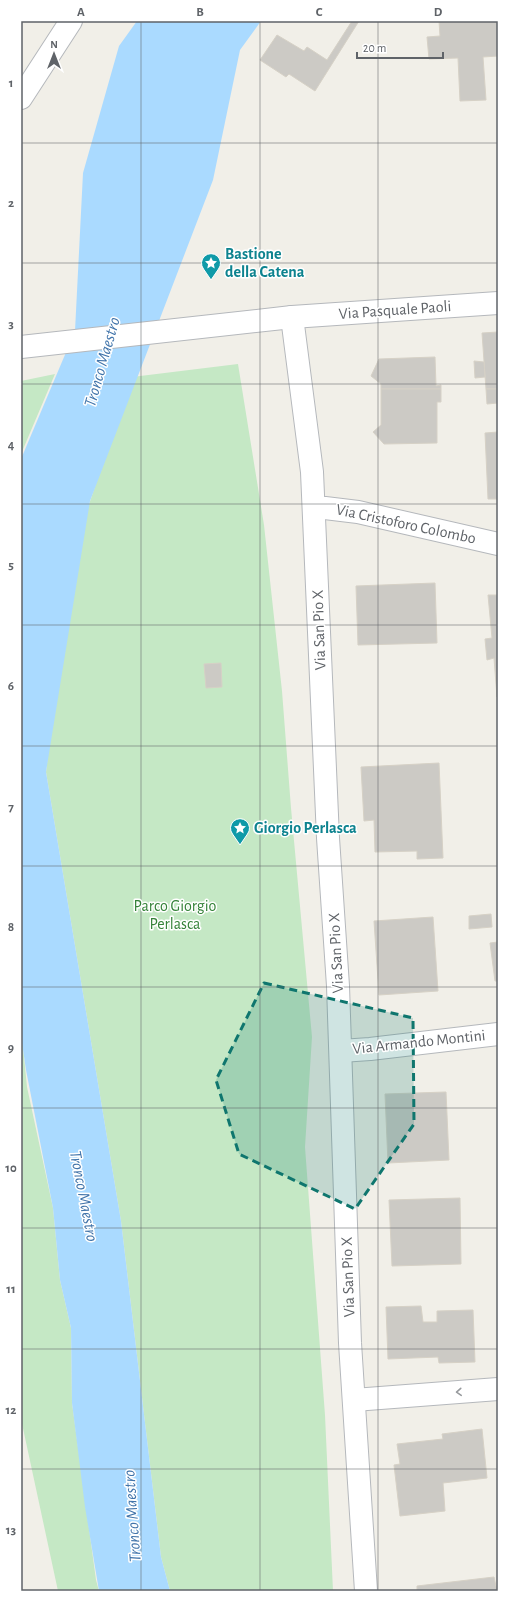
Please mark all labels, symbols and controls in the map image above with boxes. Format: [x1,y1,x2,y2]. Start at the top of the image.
text: A [77,6,85,19]
text: B [196,6,204,19]
text: C [316,6,323,19]
text: D [434,6,443,19]
north arrow [34,34,74,74]
scale bar [357,34,443,60]
text: N [50,39,58,50]
text: 20 m [363,42,386,54]
text: 1 [9,77,13,90]
text: 2 [8,197,14,210]
place label: Bastione della Catena [225,246,305,280]
place icon: Bastione della Catena [200,252,222,280]
street label: Via Pasquale Paoli [338,298,452,322]
water label: Tronco Maestro [81,315,123,409]
text: 3 [8,318,14,331]
text: 4 [8,439,15,452]
street label: Via Cristoforo Colombo [335,501,478,547]
text: 5 [8,559,14,572]
street label: Via San Pio X [310,589,328,670]
text: 6 [8,680,14,693]
text: 7 [8,801,14,814]
place icon: Giorgio Perlasca [229,817,251,845]
place label: Giorgio Perlasca [254,820,357,836]
park label: Parco Giorgio Perlasca [134,898,217,932]
street label: Via San Pio X [326,912,346,994]
text: 8 [8,921,14,934]
street label: Via Armando Montini [352,1027,486,1057]
text: 9 [8,1042,14,1055]
water label: Tronco Maestro [67,1149,101,1243]
text: 10 [5,1162,17,1175]
street label: Via San Pio X [339,1236,357,1317]
text: 11 [6,1283,16,1296]
one-way arrow [456,1387,462,1396]
text: 12 [6,1404,16,1417]
water label: Tronco Maestro [120,1469,144,1563]
text: 13 [6,1524,17,1537]

